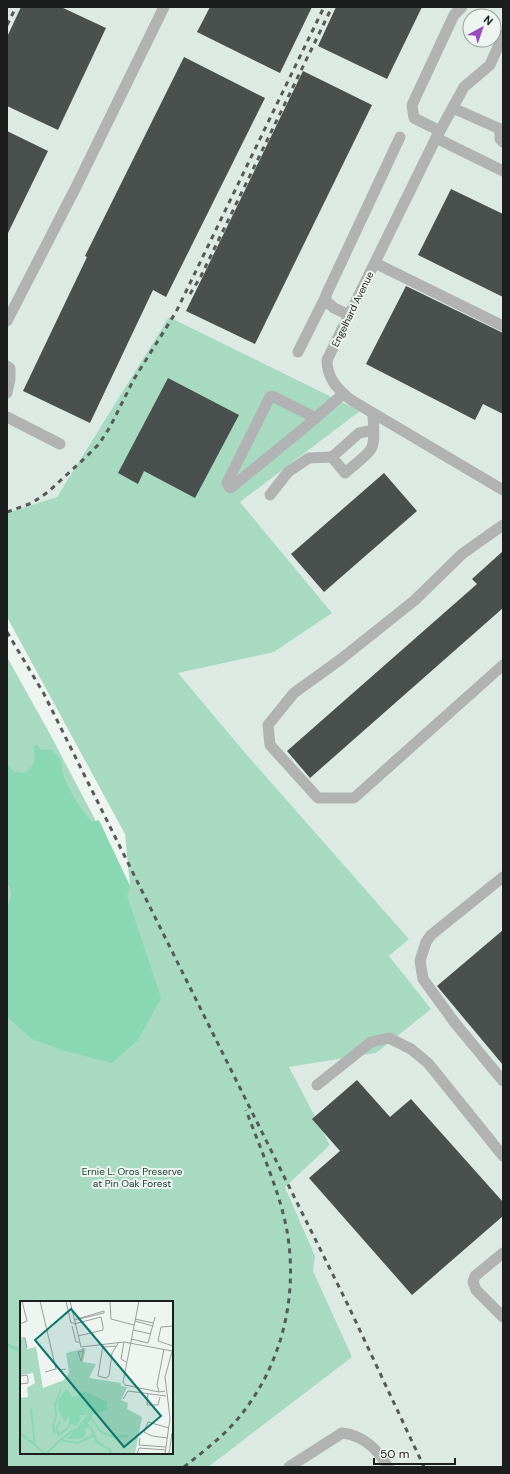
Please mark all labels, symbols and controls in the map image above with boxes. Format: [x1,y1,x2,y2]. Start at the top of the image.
north arrow [462,8,502,48]
text: N [481,12,496,28]
street label: Engelhard Avenue [329,269,376,349]
park label: Ernie L. Oros Preserve at Pin Oak Forest [82,1165,183,1190]
inset map [20,1301,173,1454]
scale bar [374,1440,455,1466]
text: 50 m [380,1446,409,1462]

